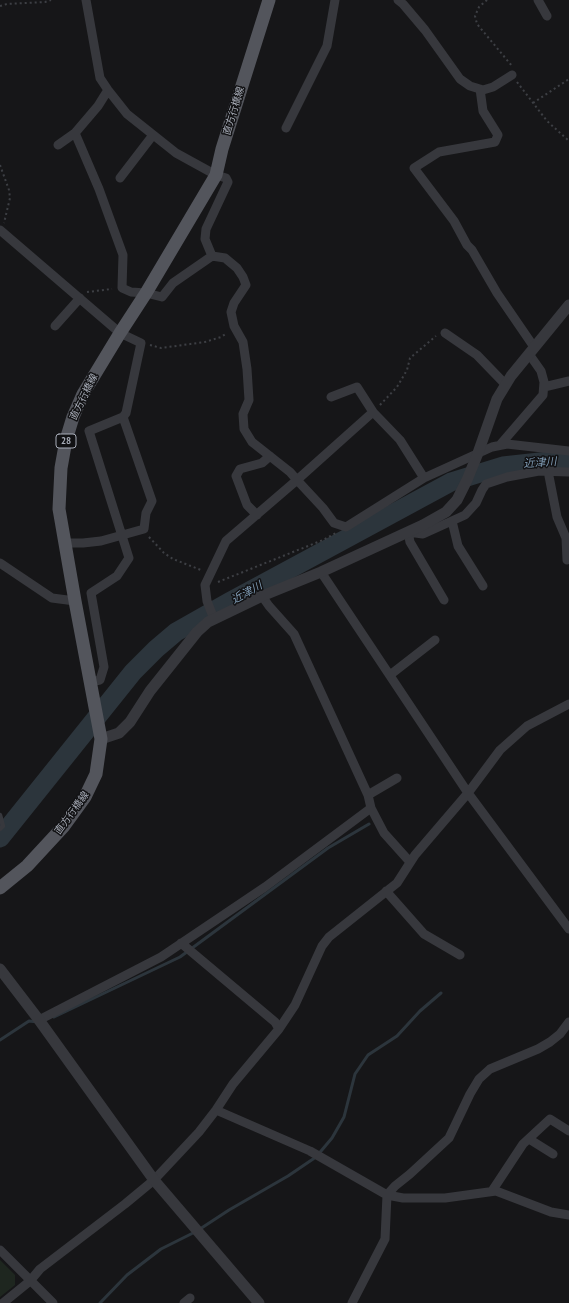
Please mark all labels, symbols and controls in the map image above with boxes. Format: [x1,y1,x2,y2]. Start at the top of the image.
street label: 直方行橋線 [221,85,247,137]
street label: 直方行橋線 [68,372,100,422]
road number: 28 [56,434,76,448]
water label: 近津川 [523,455,557,471]
water label: 近津川 [229,579,265,607]
street label: 直方行橋線 [52,789,92,837]

